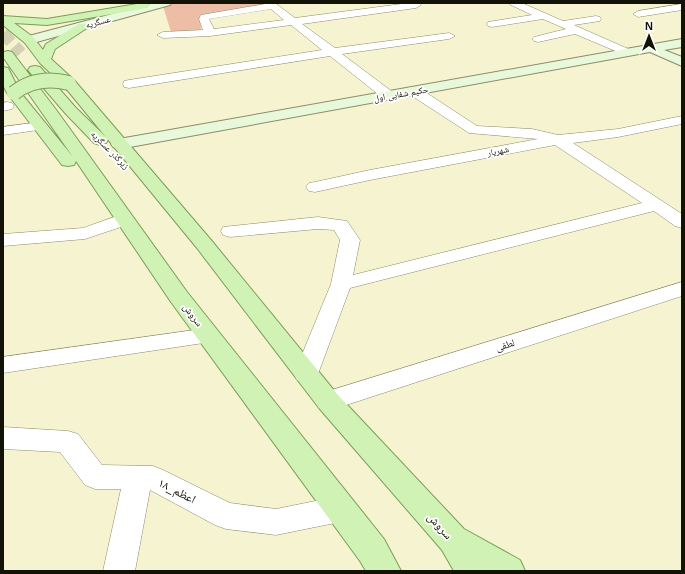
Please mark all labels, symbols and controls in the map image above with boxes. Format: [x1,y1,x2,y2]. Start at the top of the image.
street label: عسگریه [84,14,112,30]
north arrow [629,16,669,56]
text: N [645,20,653,32]
street label: حکیم شفایی اول [373,84,430,105]
street label: زیرگذر عسگریه [89,129,131,172]
street label: شهریار [485,144,510,158]
street label: سروش [180,302,205,329]
street label: لطفی [494,337,516,354]
street label: ۱۸_اعظم [155,476,198,507]
street label: سروش [425,510,455,542]

